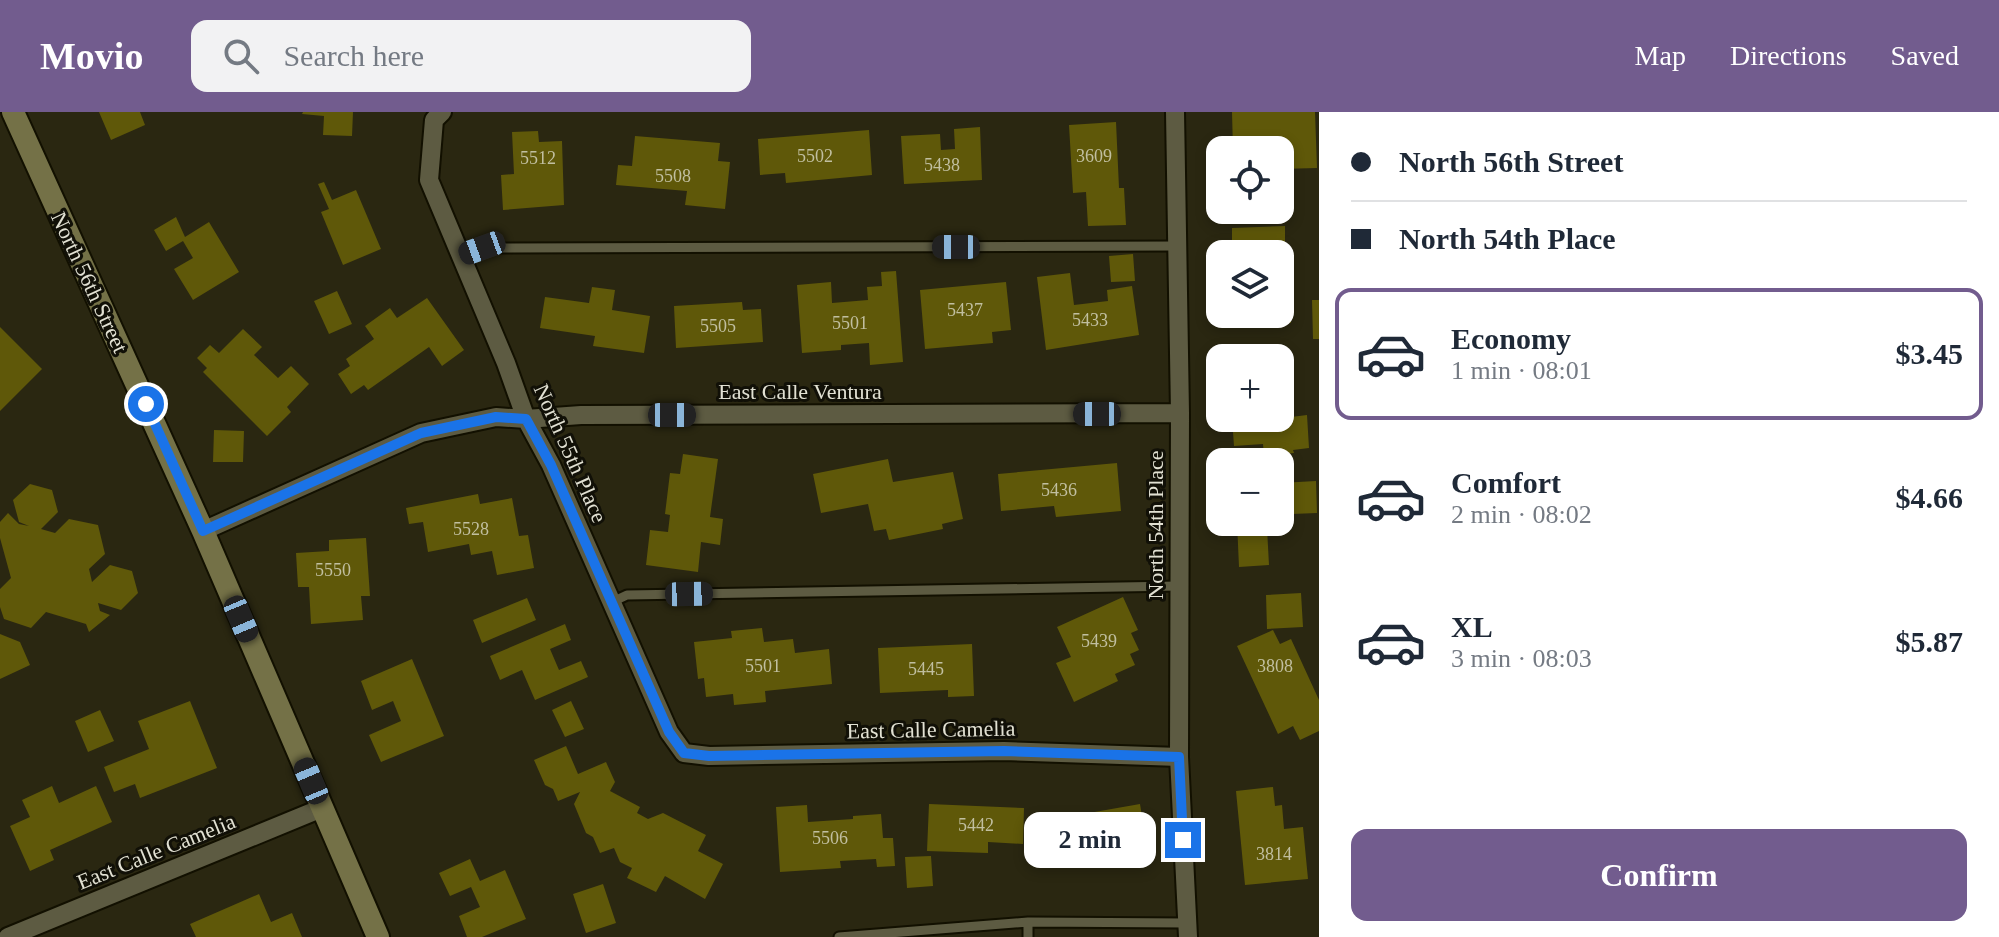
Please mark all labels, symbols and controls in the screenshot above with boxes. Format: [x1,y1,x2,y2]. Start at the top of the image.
search box [191,20,751,92]
icon: search [219,34,263,78]
text: Movio [40,35,143,77]
text: Search here [283,39,424,72]
text: Map [1635,40,1686,71]
text: Directions [1730,40,1847,71]
text: Saved [1891,40,1959,71]
map controls [1206,136,1294,536]
button: locate [1206,136,1294,224]
text: North 56th Street [1399,145,1623,178]
house number: 5502 [797,146,833,166]
house number: 3609 [1076,146,1112,166]
house number: 5512 [520,148,556,168]
house number: 5438 [924,155,960,175]
house number: 5508 [655,166,691,186]
street label: North 56th Street [46,208,133,357]
text: North 54th Place [1399,222,1616,255]
car [455,229,509,267]
car [932,235,980,259]
button: layers [1206,240,1294,328]
house number: 5437 [947,300,983,320]
house number: 5433 [1072,310,1108,330]
house number: 5501 [832,313,868,333]
house number: 5505 [700,316,736,336]
icon: car [1355,318,1427,390]
text: Economy [1451,322,1571,355]
text: $3.45 [1896,337,1963,370]
button: + [1206,344,1294,432]
text: 1 min · 08:01 [1451,356,1592,385]
street label: East Calle Ventura [718,379,882,404]
street label: North 55th Place [529,380,612,526]
route start [128,386,164,422]
car [1073,402,1121,426]
car [648,403,696,427]
button: − [1206,448,1294,536]
street label: North 54th Place [1143,450,1168,600]
icon: car [1355,462,1427,534]
text: Comfort [1451,466,1561,499]
house number: 5436 [1041,480,1077,500]
text: $4.66 [1896,481,1963,514]
text: 2 min · 08:02 [1451,500,1592,529]
house number: 5528 [453,519,489,539]
house number: 5550 [315,560,351,580]
car [665,582,713,606]
car [221,592,261,646]
icon: car [1355,606,1427,678]
text: XL [1451,610,1493,643]
text: $5.87 [1896,625,1963,658]
house number: 5439 [1081,631,1117,651]
text: 3 min · 08:03 [1451,644,1592,673]
house number: 5501 [745,656,781,676]
house number: 3808 [1257,656,1293,676]
house number: 5445 [908,659,944,679]
street label: East Calle Camelia [846,716,1016,743]
car [291,754,331,808]
street label: East Calle Camelia [73,808,239,895]
callout: 2 min [1023,812,1155,868]
house number: 5442 [958,815,994,835]
route end [1165,822,1201,858]
text: 2 min [1059,825,1121,854]
house number: 5506 [812,828,848,848]
button: Confirm [1351,829,1967,921]
house number: 3814 [1256,844,1292,864]

